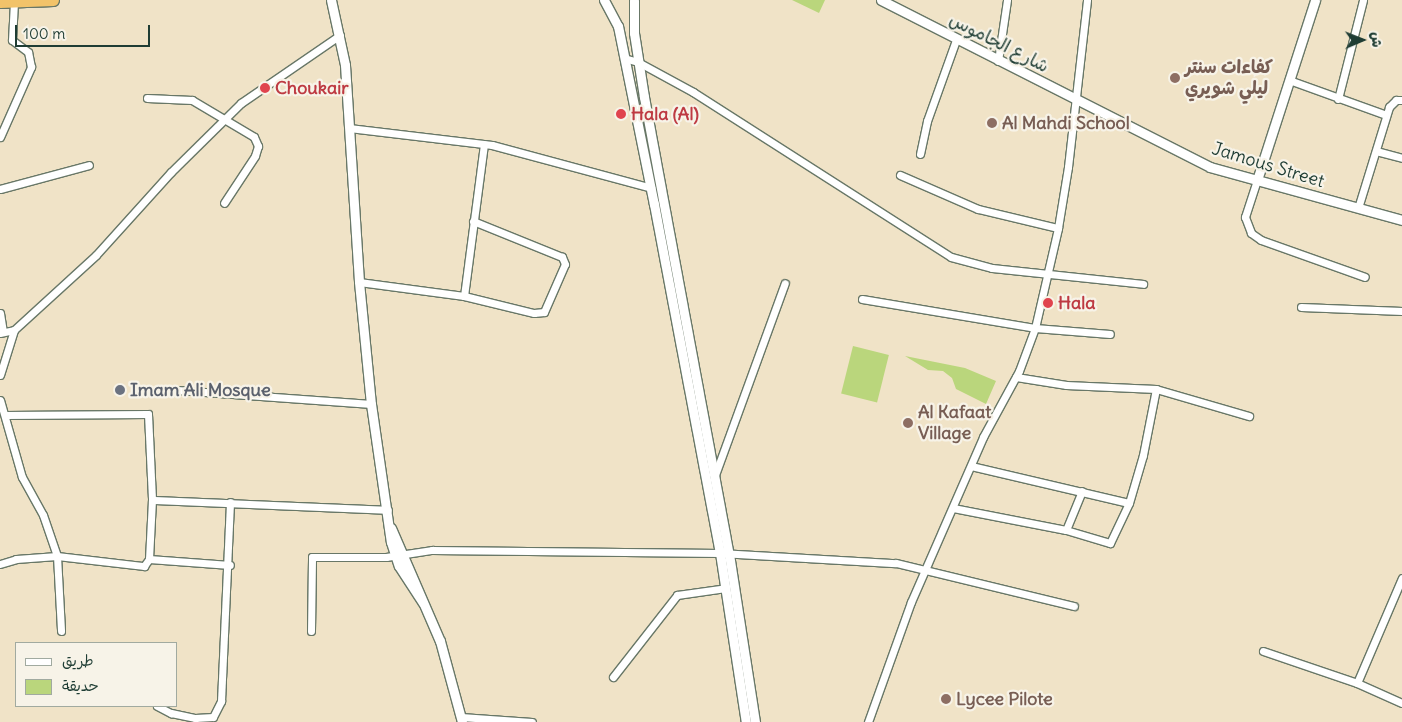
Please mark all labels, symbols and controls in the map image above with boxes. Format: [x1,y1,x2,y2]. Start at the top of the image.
street label: شارع الجاموس [946,9,1052,77]
scale bar [18,15,152,47]
north arrow [1337,15,1387,65]
text: 100 m [23,24,65,43]
text: ش [1368,32,1386,48]
place label: كفاءات سنتر ليلي شويري [1185,57,1273,100]
marker: كفاءات سنتر ليلي شويري [1169,72,1181,84]
place label: Choukair [275,77,349,99]
marker: Choukair [259,82,271,94]
place label: Hala (Al) [631,103,699,125]
marker: Hala (Al) [615,108,627,120]
place label: Al Mahdi School [1002,112,1130,134]
marker: Al Mahdi School [986,117,998,129]
street label: Jamous Street [1209,138,1327,192]
place label: Hala [1058,292,1096,314]
marker: Hala [1042,297,1054,309]
place label: Imam Ali Mosque [130,379,271,401]
marker: Imam Ali Mosque [114,384,126,396]
place label: Al Kafaat Village [918,402,991,444]
marker: Al Kafaat Village [902,417,914,429]
legend [15,642,178,707]
text: طريق [62,651,94,670]
text: حديقة [62,676,99,695]
place label: Lycee Pilote [956,688,1053,710]
marker: Lycee Pilote [940,693,952,705]

